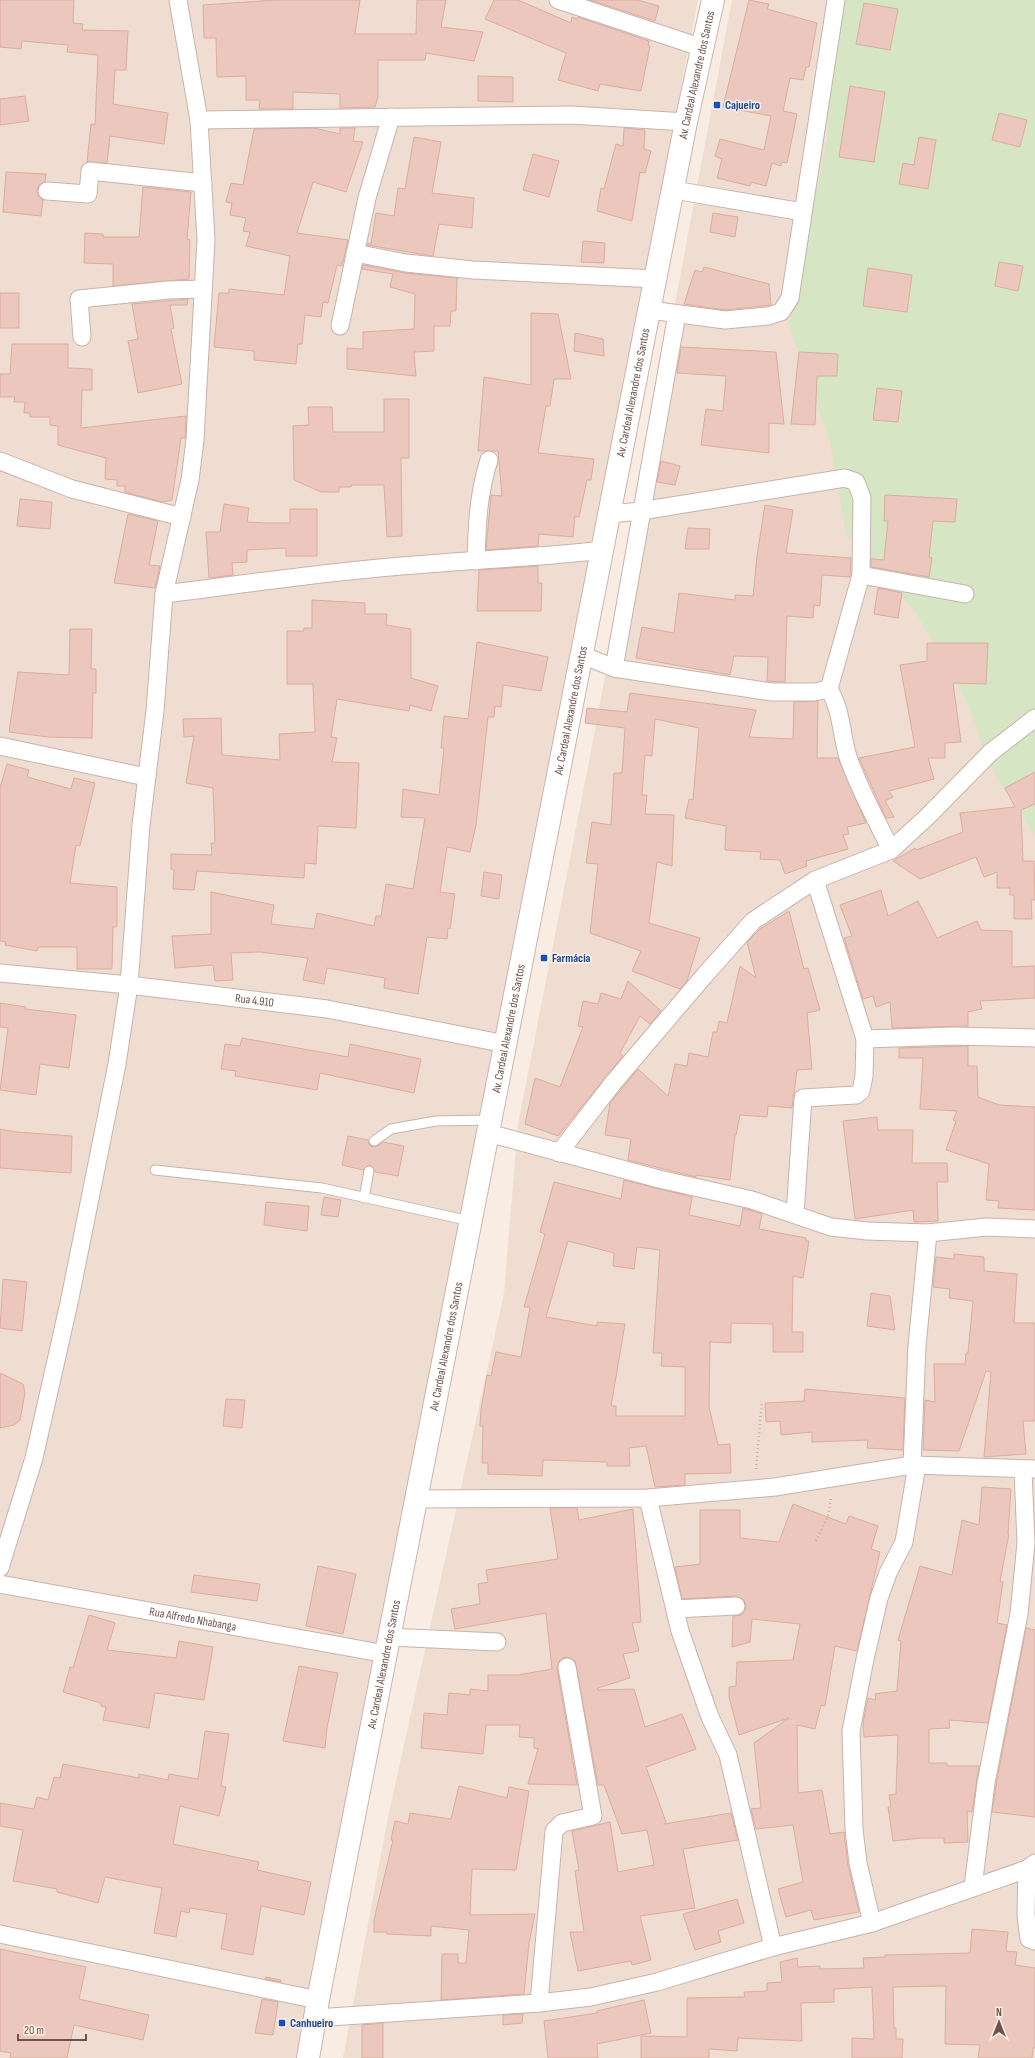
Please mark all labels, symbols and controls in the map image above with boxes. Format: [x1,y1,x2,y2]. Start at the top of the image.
street label: Av. Cardeal Alexandre dos Santos [675,9,718,141]
place label: Cajueiro [725,98,760,113]
marker: Cajueiro [712,100,722,110]
street label: Av. Cardeal Alexandre dos Santos [613,327,653,459]
street label: Av. Cardeal Alexandre dos Santos [551,645,591,777]
place label: Farmácia [552,951,591,966]
marker: Farmácia [539,953,549,963]
street label: Av. Cardeal Alexandre dos Santos [488,963,528,1095]
street label: Rua 4.910 [234,990,275,1010]
street label: Av. Cardeal Alexandre dos Santos [426,1281,466,1413]
street label: Av. Cardeal Alexandre dos Santos [364,1599,404,1731]
street label: Rua Alfredo Nhabanga [148,1604,238,1634]
north arrow [979,2002,1019,2042]
text: N [996,2006,1002,2019]
scale bar [18,2016,86,2042]
place label: Canhueiro [290,2016,333,2031]
marker: Canhueiro [277,2018,287,2028]
text: 20 m [24,2023,44,2038]

